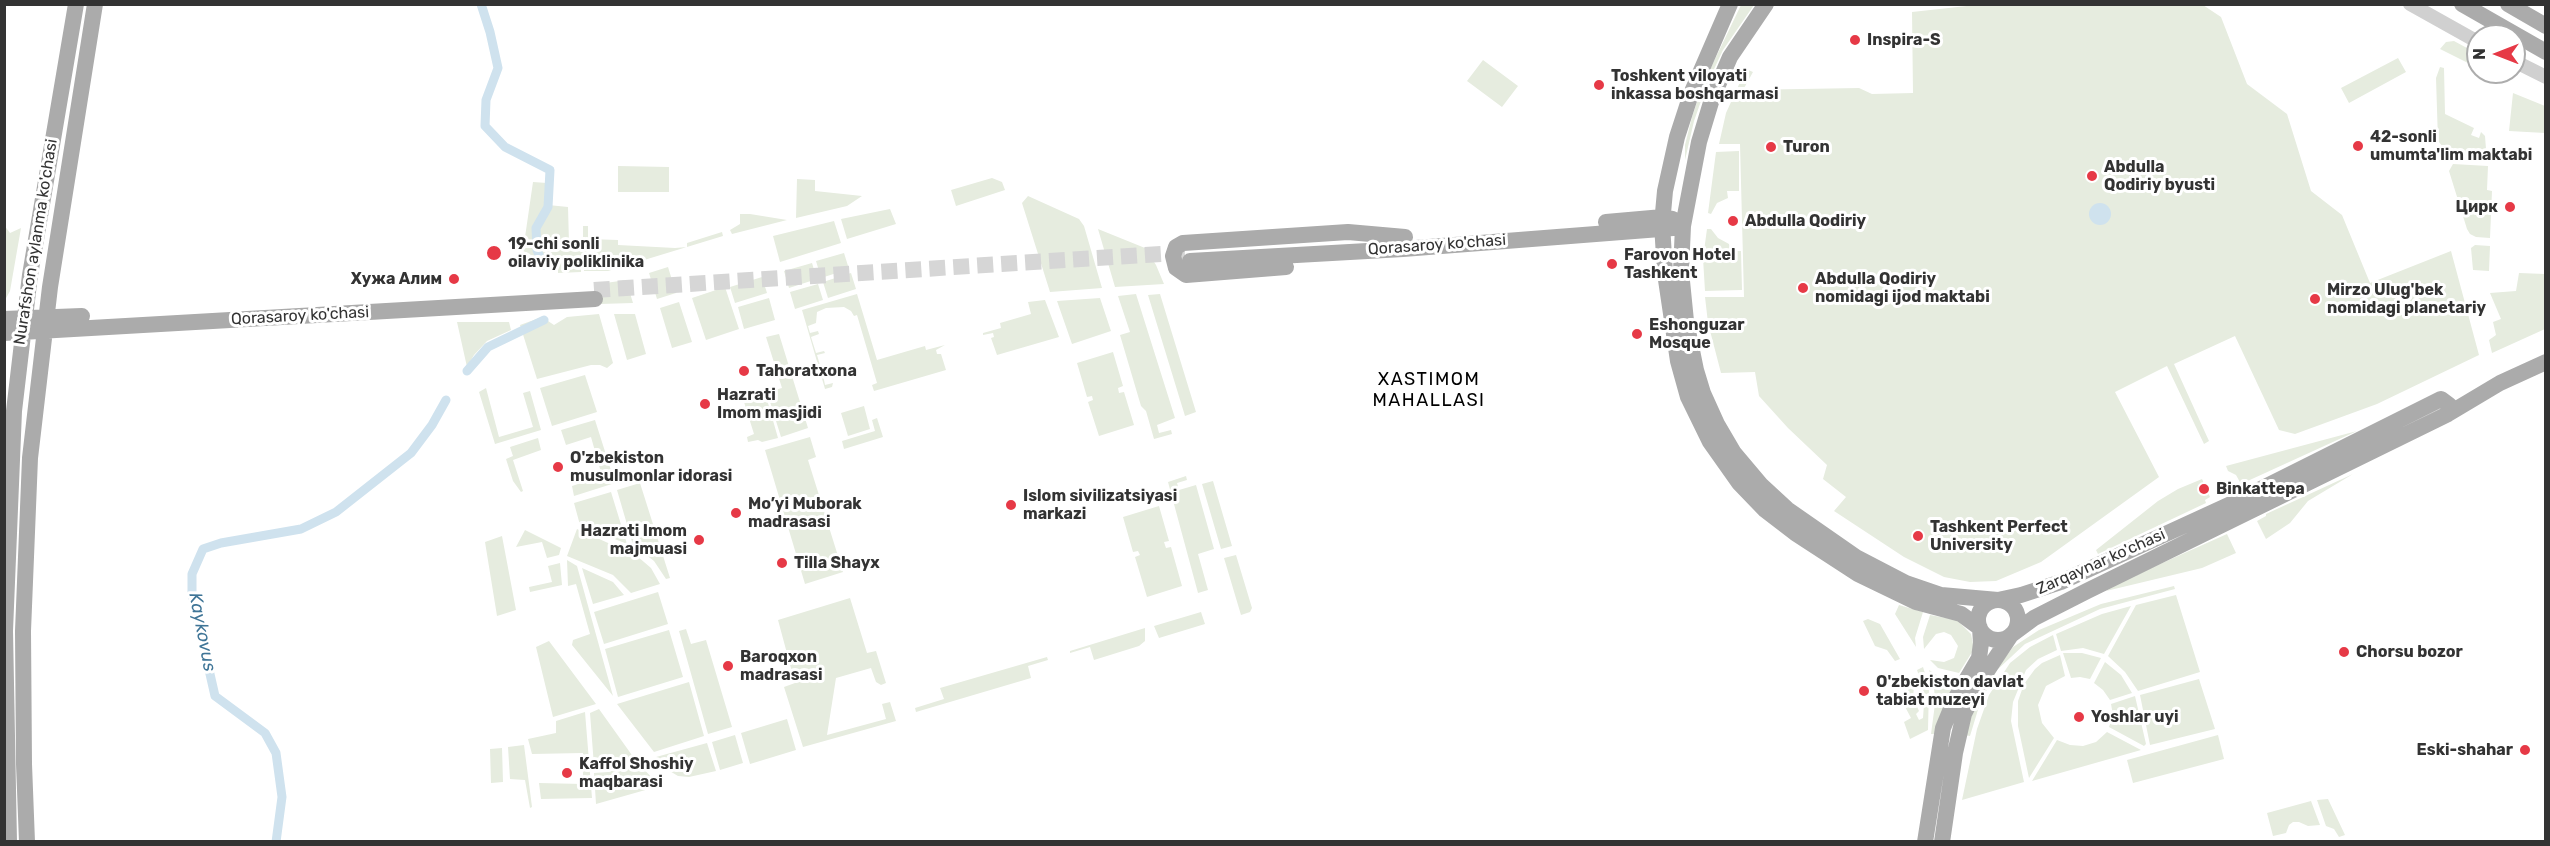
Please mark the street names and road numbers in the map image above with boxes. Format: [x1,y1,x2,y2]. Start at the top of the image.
street label: Nurafshon aylanma ko'chasi [10,138,62,346]
street label: Qorasaroy ko'chasi [1367,231,1507,259]
street label: Qorasaroy ko'chasi [230,303,370,329]
street label: Zarqaynar ko'chasi [2034,525,2168,599]

